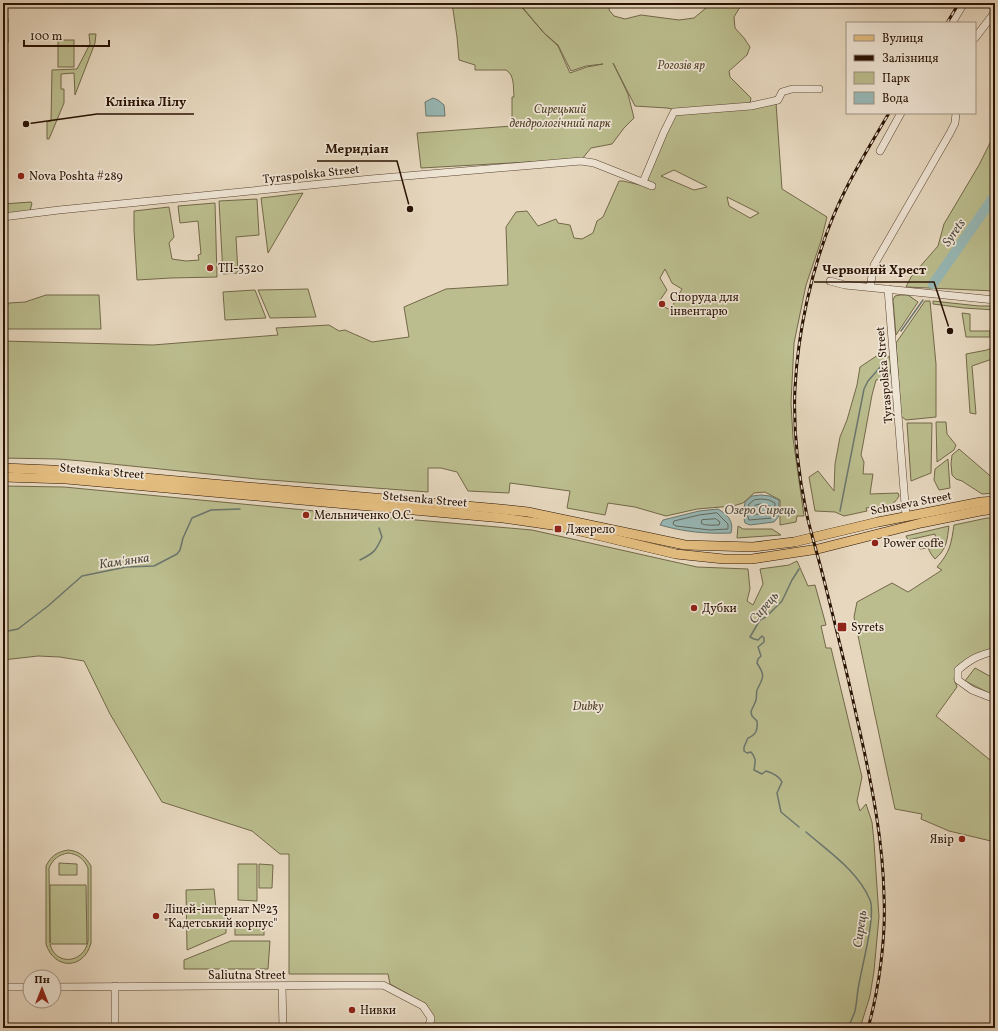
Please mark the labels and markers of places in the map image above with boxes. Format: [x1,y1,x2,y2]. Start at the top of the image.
callout: Клініка Лілу [97,89,194,114]
callout: Меридіан [317,136,397,161]
place label: Nova Poshta #289 [29,169,123,185]
marker: Nova Poshta #289 [16,171,26,181]
callout: Червоний Хрест [814,257,934,282]
place label: ТП-5320 [218,261,264,277]
marker: ТП-5320 [205,263,215,273]
place label: Споруда для інвентарю [670,290,739,320]
marker: Споруда для інвентарю [657,299,667,309]
place label: Мельниченко О.С. [314,508,414,524]
marker: Мельниченко О.С. [301,510,311,520]
place label: Джерело [566,522,615,538]
marker: Джерело [553,524,563,534]
place label: Power coffe [883,536,944,552]
marker: Power coffe [870,538,880,548]
place label: Дубки [702,601,737,617]
marker: Дубки [689,603,699,613]
place label: Syrets [851,620,884,636]
marker: Syrets [836,621,848,633]
place label: Явір [930,832,954,848]
marker: Явір [957,834,967,844]
place label: Ліцей-інтернат №23 "Кадетський корпус" [164,902,278,932]
marker: Ліцей-інтернат №23 "Кадетський корпус" [151,911,161,921]
place label: Нивки [360,1003,396,1019]
marker: Нивки [347,1005,357,1015]

